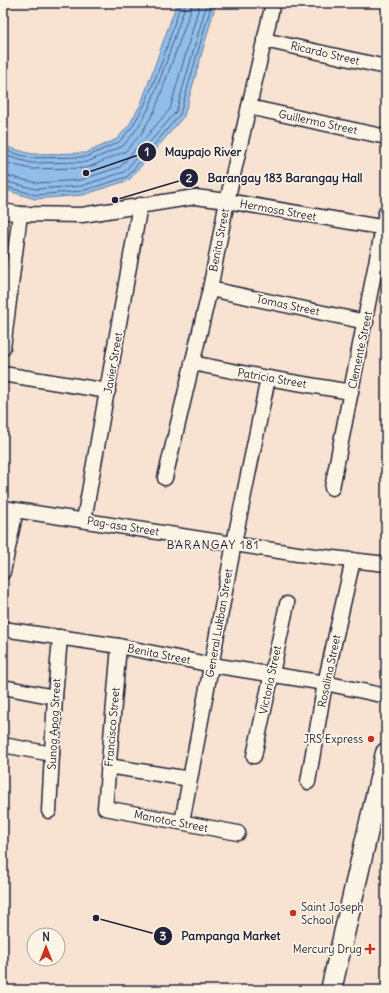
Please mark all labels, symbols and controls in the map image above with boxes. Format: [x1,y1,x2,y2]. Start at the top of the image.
street label: Ricardo Street [289,38,361,68]
street label: Guillermo Street [277,107,359,137]
callout: Maypajo River [137,140,250,164]
text: 1 [145,144,149,159]
text: Maypajo River [165,144,241,160]
callout: Barangay 183 Barangay Hall [179,166,370,190]
text: 2 [186,170,193,185]
text: Barangay 183 Barangay Hall [207,170,363,186]
street label: Hermosa Street [239,196,318,224]
street label: Benita Street [206,207,232,273]
street label: Tomas Street [255,291,321,319]
street label: Clemente Street [345,310,375,390]
street label: Javier Street [101,331,125,395]
street label: Patricia Street [237,365,308,391]
street label: Pag-asa Street [86,513,160,539]
district label: BARANGAY 181 [166,537,260,552]
street label: General Lukban Street [203,567,236,679]
street label: Rosalina Street [314,633,344,709]
street label: Benita Street [126,641,192,667]
street label: Victoria Street [256,644,284,716]
street label: Sunog Apog Street [45,678,63,770]
street label: Francisco Street [102,686,122,767]
place label: JRS Express [303,732,363,746]
marker: JRS Express [366,734,376,744]
street label: Manotoc Street [133,807,209,835]
place label: Saint Joseph School [301,900,364,927]
marker: Saint Joseph School [288,908,298,918]
callout: Pampanga Market [153,924,288,948]
north arrow [26,927,66,967]
text: 3 [160,928,167,943]
text: Pampanga Market [181,928,282,944]
text: N [42,930,50,944]
place label: Mercury Drug [293,942,362,956]
marker: Mercury Drug [365,944,375,954]

